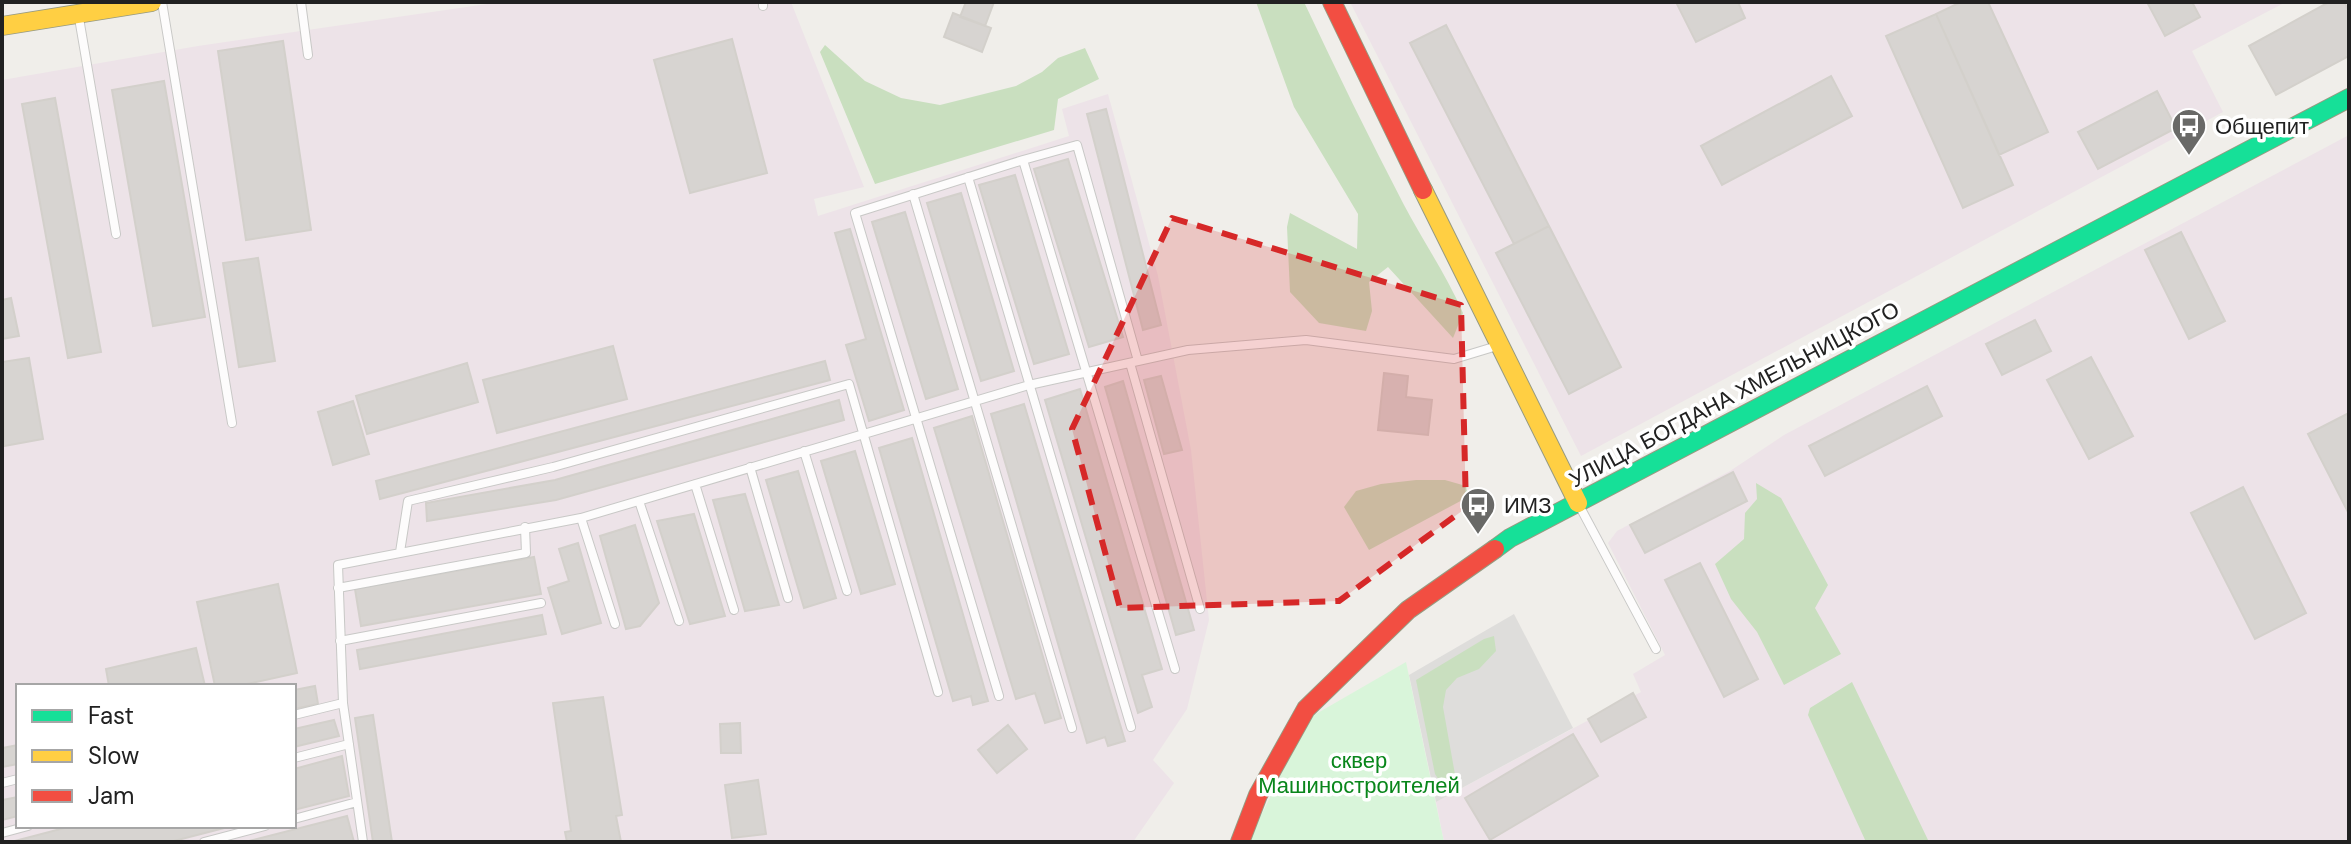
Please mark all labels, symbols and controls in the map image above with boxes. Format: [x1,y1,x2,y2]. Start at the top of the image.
bus stop icon: Общепит [2170,107,2208,157]
place label: Общепит [2215,112,2309,141]
street label: УЛИЦА БОГДАНА ХМЕЛЬНИЦКОГО [1564,295,1904,494]
bus stop icon: ИМЗ [1459,486,1497,536]
place label: ИМЗ [1504,491,1551,520]
legend [16,684,296,828]
text: Fast [88,700,134,731]
text: Slow [88,740,139,771]
park label: сквер Машиностроителей [1258,746,1460,800]
text: Jam [88,780,134,811]

